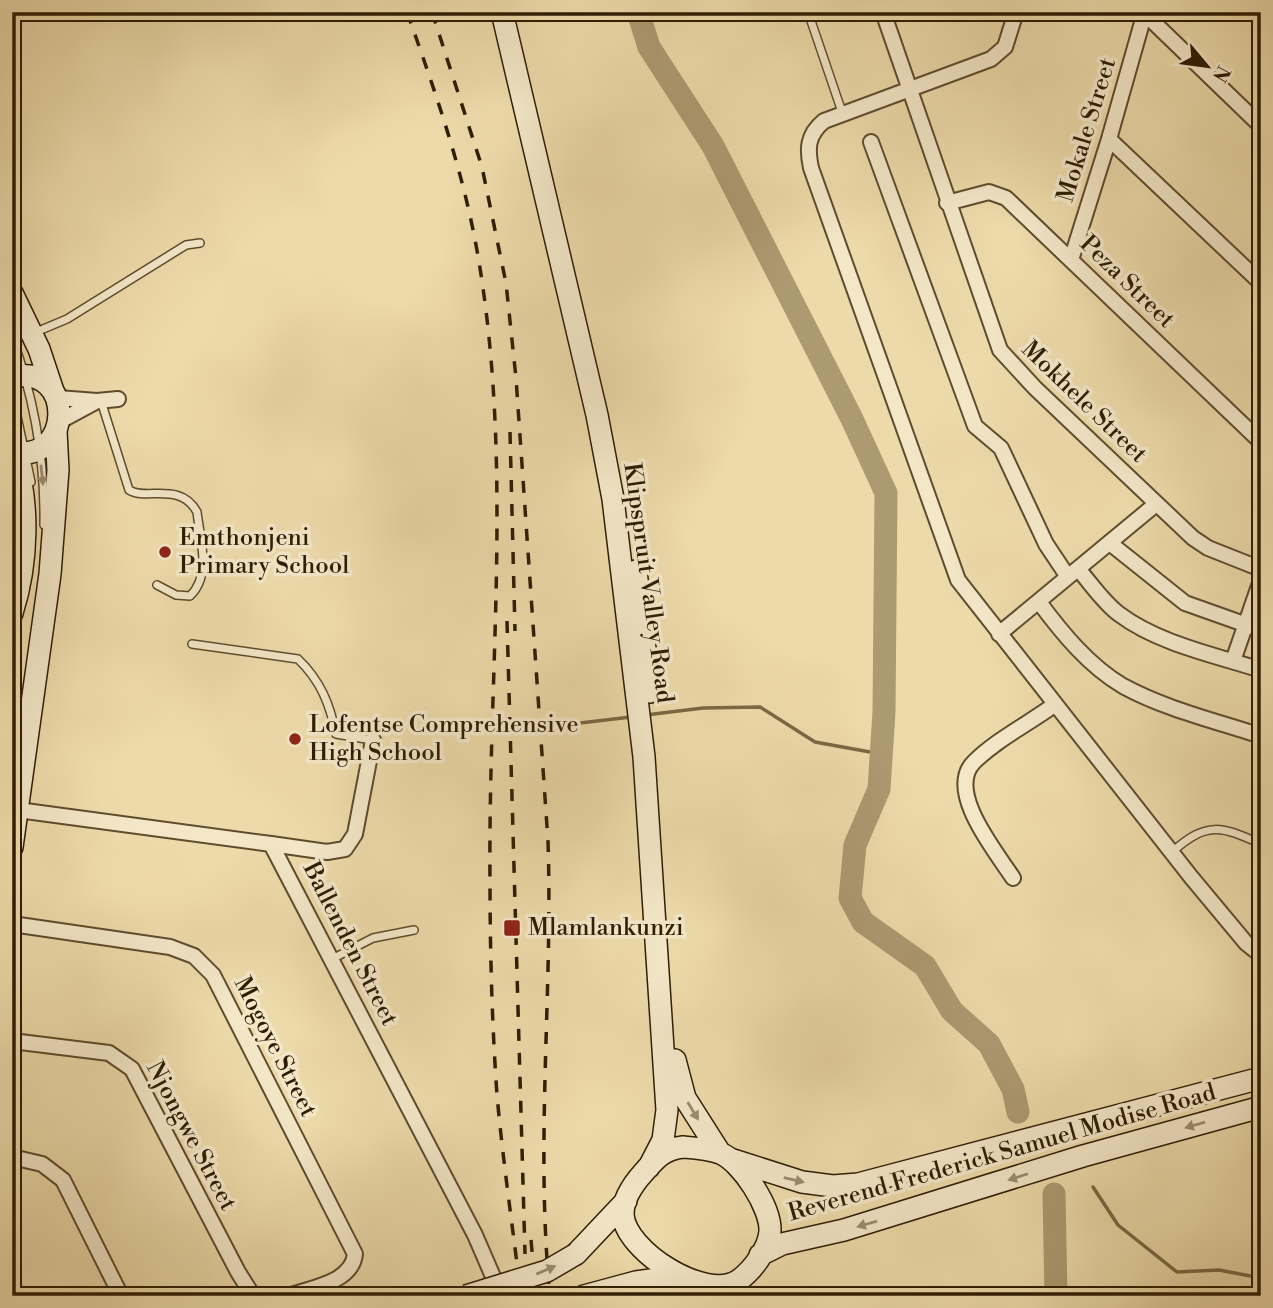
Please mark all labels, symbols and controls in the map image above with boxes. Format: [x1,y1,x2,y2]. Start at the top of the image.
north arrow [1172,32,1242,102]
street label: Mokale Street [1051,54,1123,206]
text: N [1207,61,1235,86]
street label: Peza Street [1073,229,1181,335]
street label: Mokhele Street [1015,335,1153,470]
street label: Klipspruit Valley Road [616,461,680,705]
one-way arrow [37,465,48,487]
place label: Emthonjeni Primary School [179,523,349,581]
marker: Emthonjeni Primary School [157,544,173,560]
place label: Lofentse Comprehensive High School [309,710,579,768]
marker: Lofentse Comprehensive High School [287,731,303,747]
street label: Ballenden Street [295,856,404,1031]
place label: Mlamlankunzi [528,913,684,943]
marker: Mlamlankunzi [502,918,522,938]
street label: Mogoye Street [227,972,323,1123]
street label: Njongwe Street [139,1056,243,1216]
street label: Reverend Frederick Samuel Modise Road [785,1077,1220,1229]
one-way arrow [687,1101,699,1120]
one-way arrow [1184,1120,1206,1131]
one-way arrow [1007,1172,1028,1183]
one-way arrow [783,1174,805,1185]
one-way arrow [856,1219,877,1229]
one-way arrow [535,1264,556,1275]

